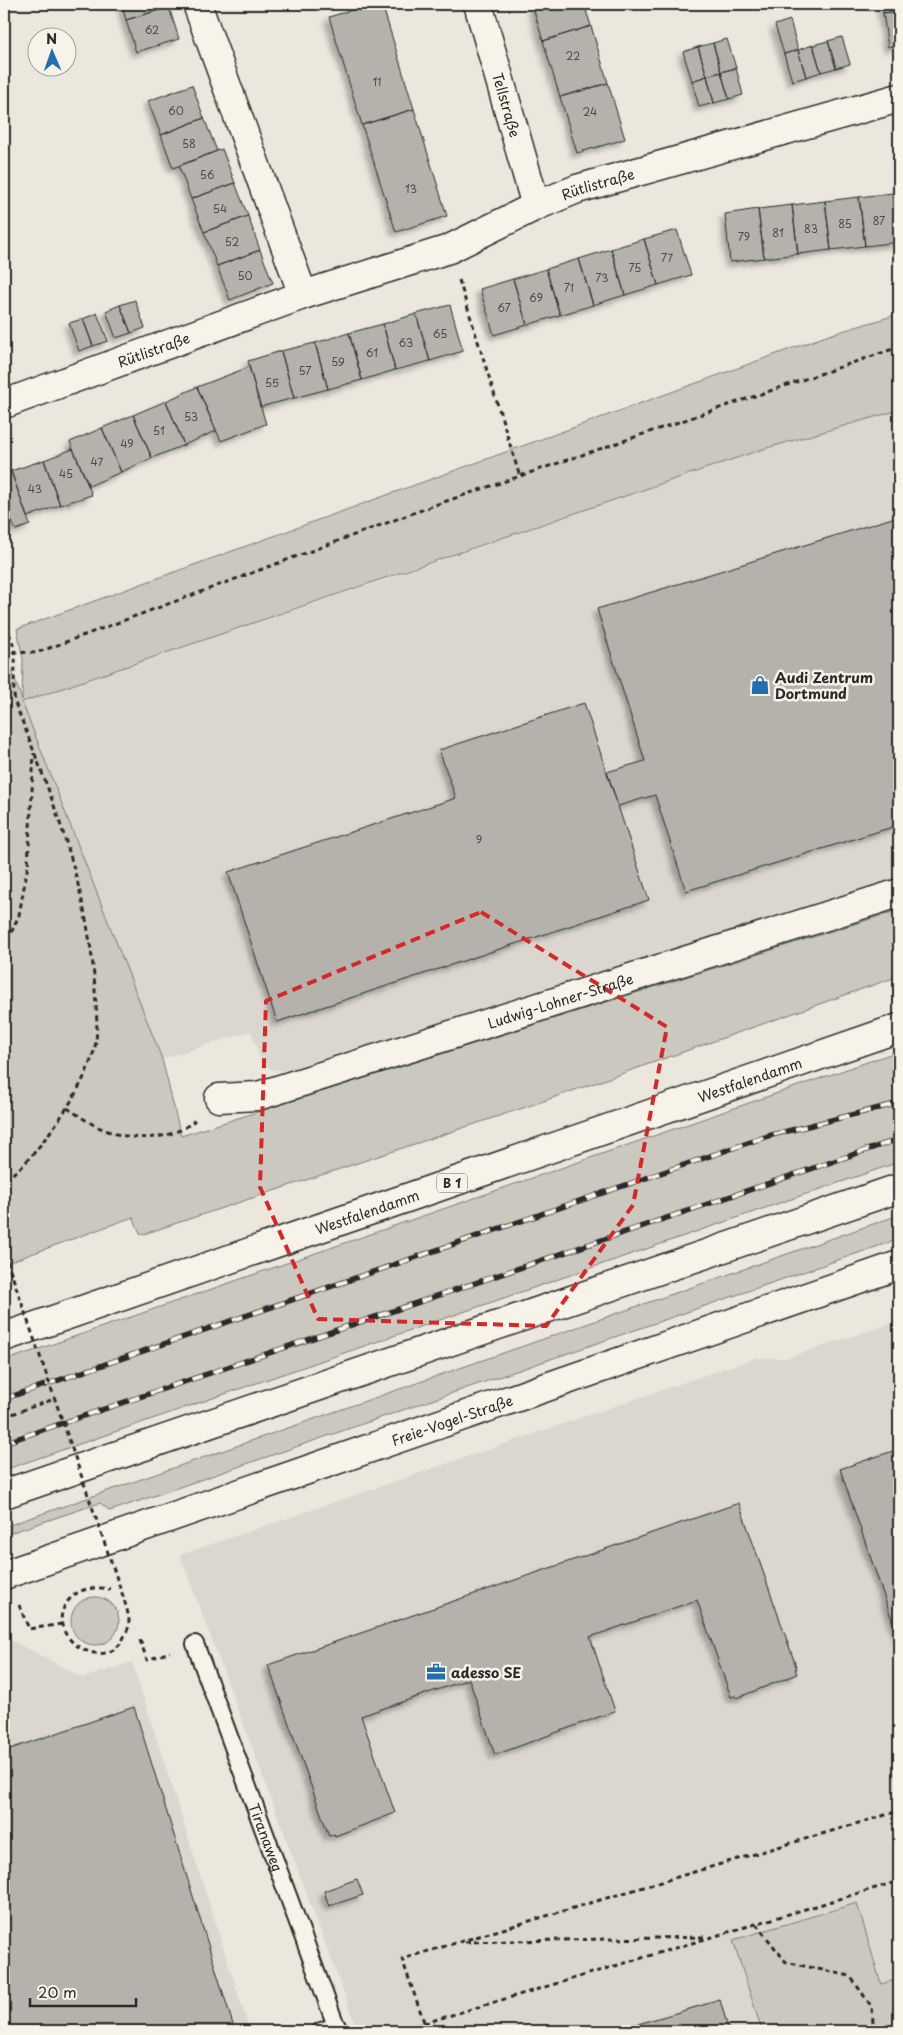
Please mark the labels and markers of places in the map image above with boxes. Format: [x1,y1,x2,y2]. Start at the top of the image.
place label: Audi Zentrum Dortmund [775,667,873,704]
shop icon: Audi Zentrum Dortmund [749,674,771,696]
office icon: adesso SE [425,1661,447,1683]
place label: adesso SE [451,1662,522,1683]

